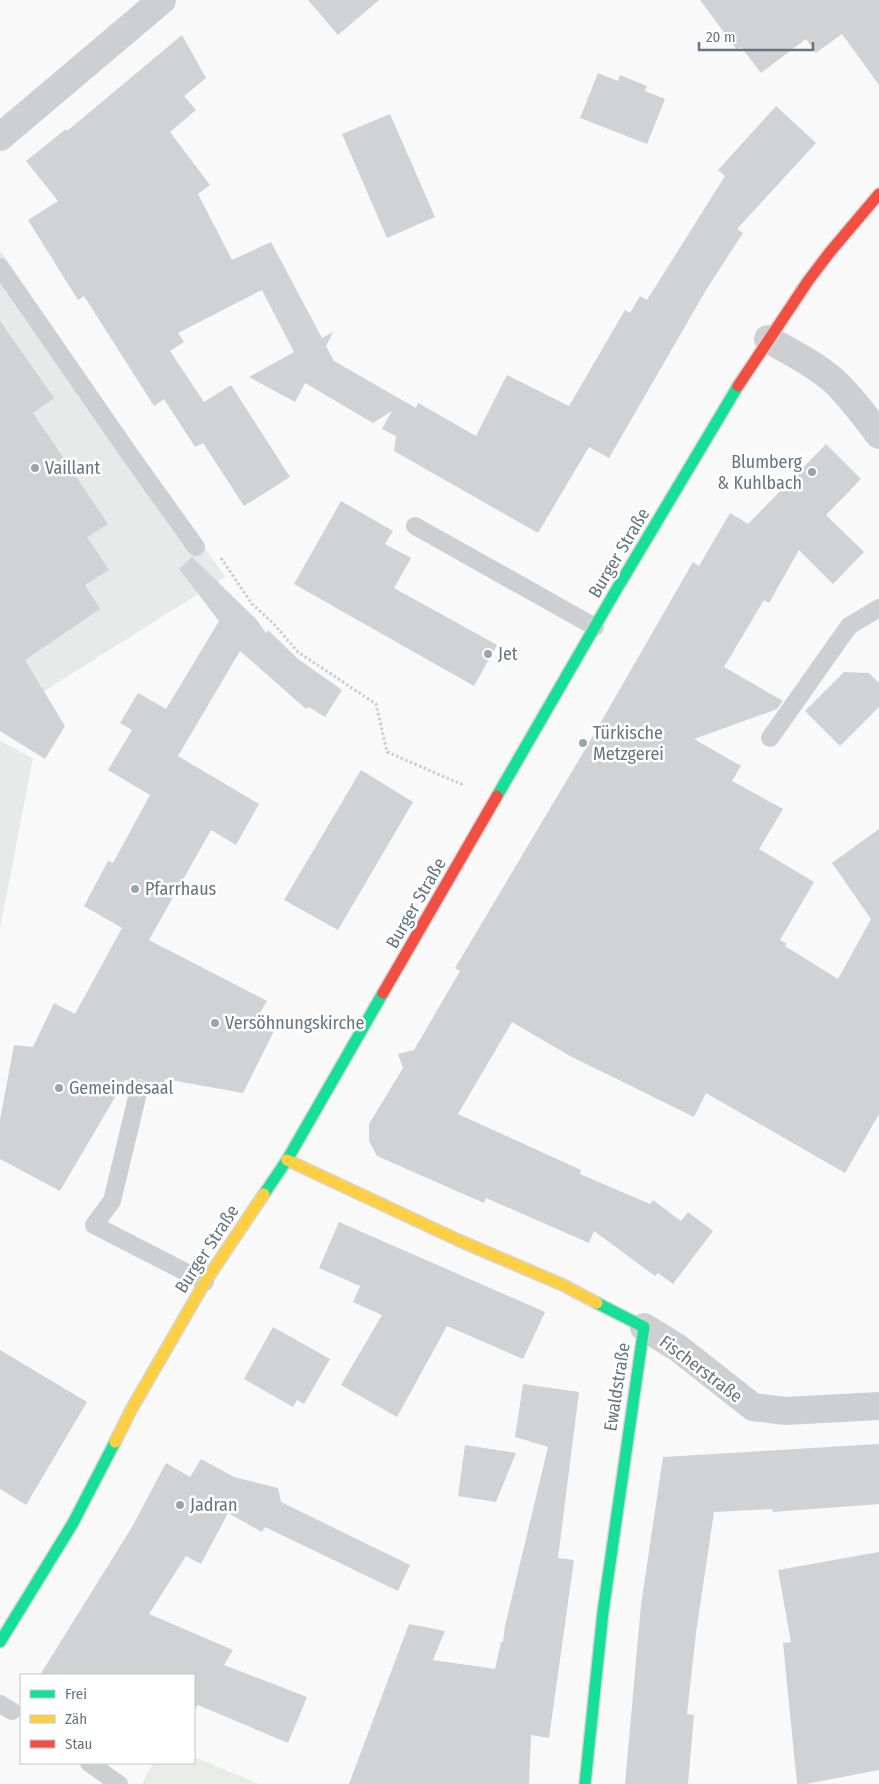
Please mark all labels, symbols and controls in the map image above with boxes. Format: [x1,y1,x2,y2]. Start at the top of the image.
scale bar [699,20,813,52]
text: 20 m [706,28,736,46]
place label: Blumberg & Kuhlbach [717,451,803,494]
place label: Vaillant [45,457,101,479]
marker: Vaillant [29,462,41,474]
marker: Blumberg & Kuhlbach [806,466,818,478]
street label: Burger Straße [584,504,654,602]
place label: Jet [498,643,518,665]
marker: Jet [482,648,494,660]
place label: Türkische Metzgerei [593,722,664,765]
marker: Türkische Metzgerei [577,737,589,749]
street label: Burger Straße [381,854,451,952]
place label: Pfarrhaus [145,878,217,900]
marker: Pfarrhaus [129,883,141,895]
place label: Versöhnungskirche [225,1012,365,1034]
marker: Versöhnungskirche [209,1017,221,1029]
place label: Gemeindesaal [69,1077,173,1099]
marker: Gemeindesaal [53,1082,65,1094]
street label: Burger Straße [170,1201,244,1297]
street label: Fischerstraße [655,1331,747,1407]
street label: Ewaldstraße [599,1341,635,1433]
place label: Jadran [190,1494,237,1516]
marker: Jadran [174,1499,186,1511]
legend [20,1674,195,1764]
text: Frei [65,1685,87,1703]
text: Zäh [65,1710,87,1728]
text: Stau [65,1735,92,1753]

